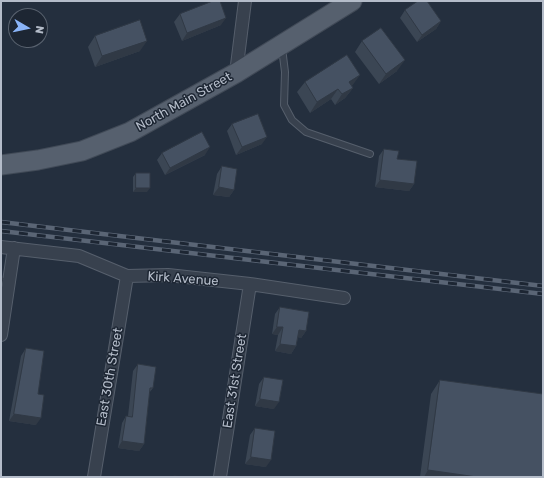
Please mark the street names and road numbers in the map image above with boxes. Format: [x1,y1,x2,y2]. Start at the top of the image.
street label: North Main Street [133,69,235,135]
street label: Kirk Avenue [147,269,219,289]
street label: East 30th Street [94,327,126,427]
street label: East 31st Street [220,333,250,429]

